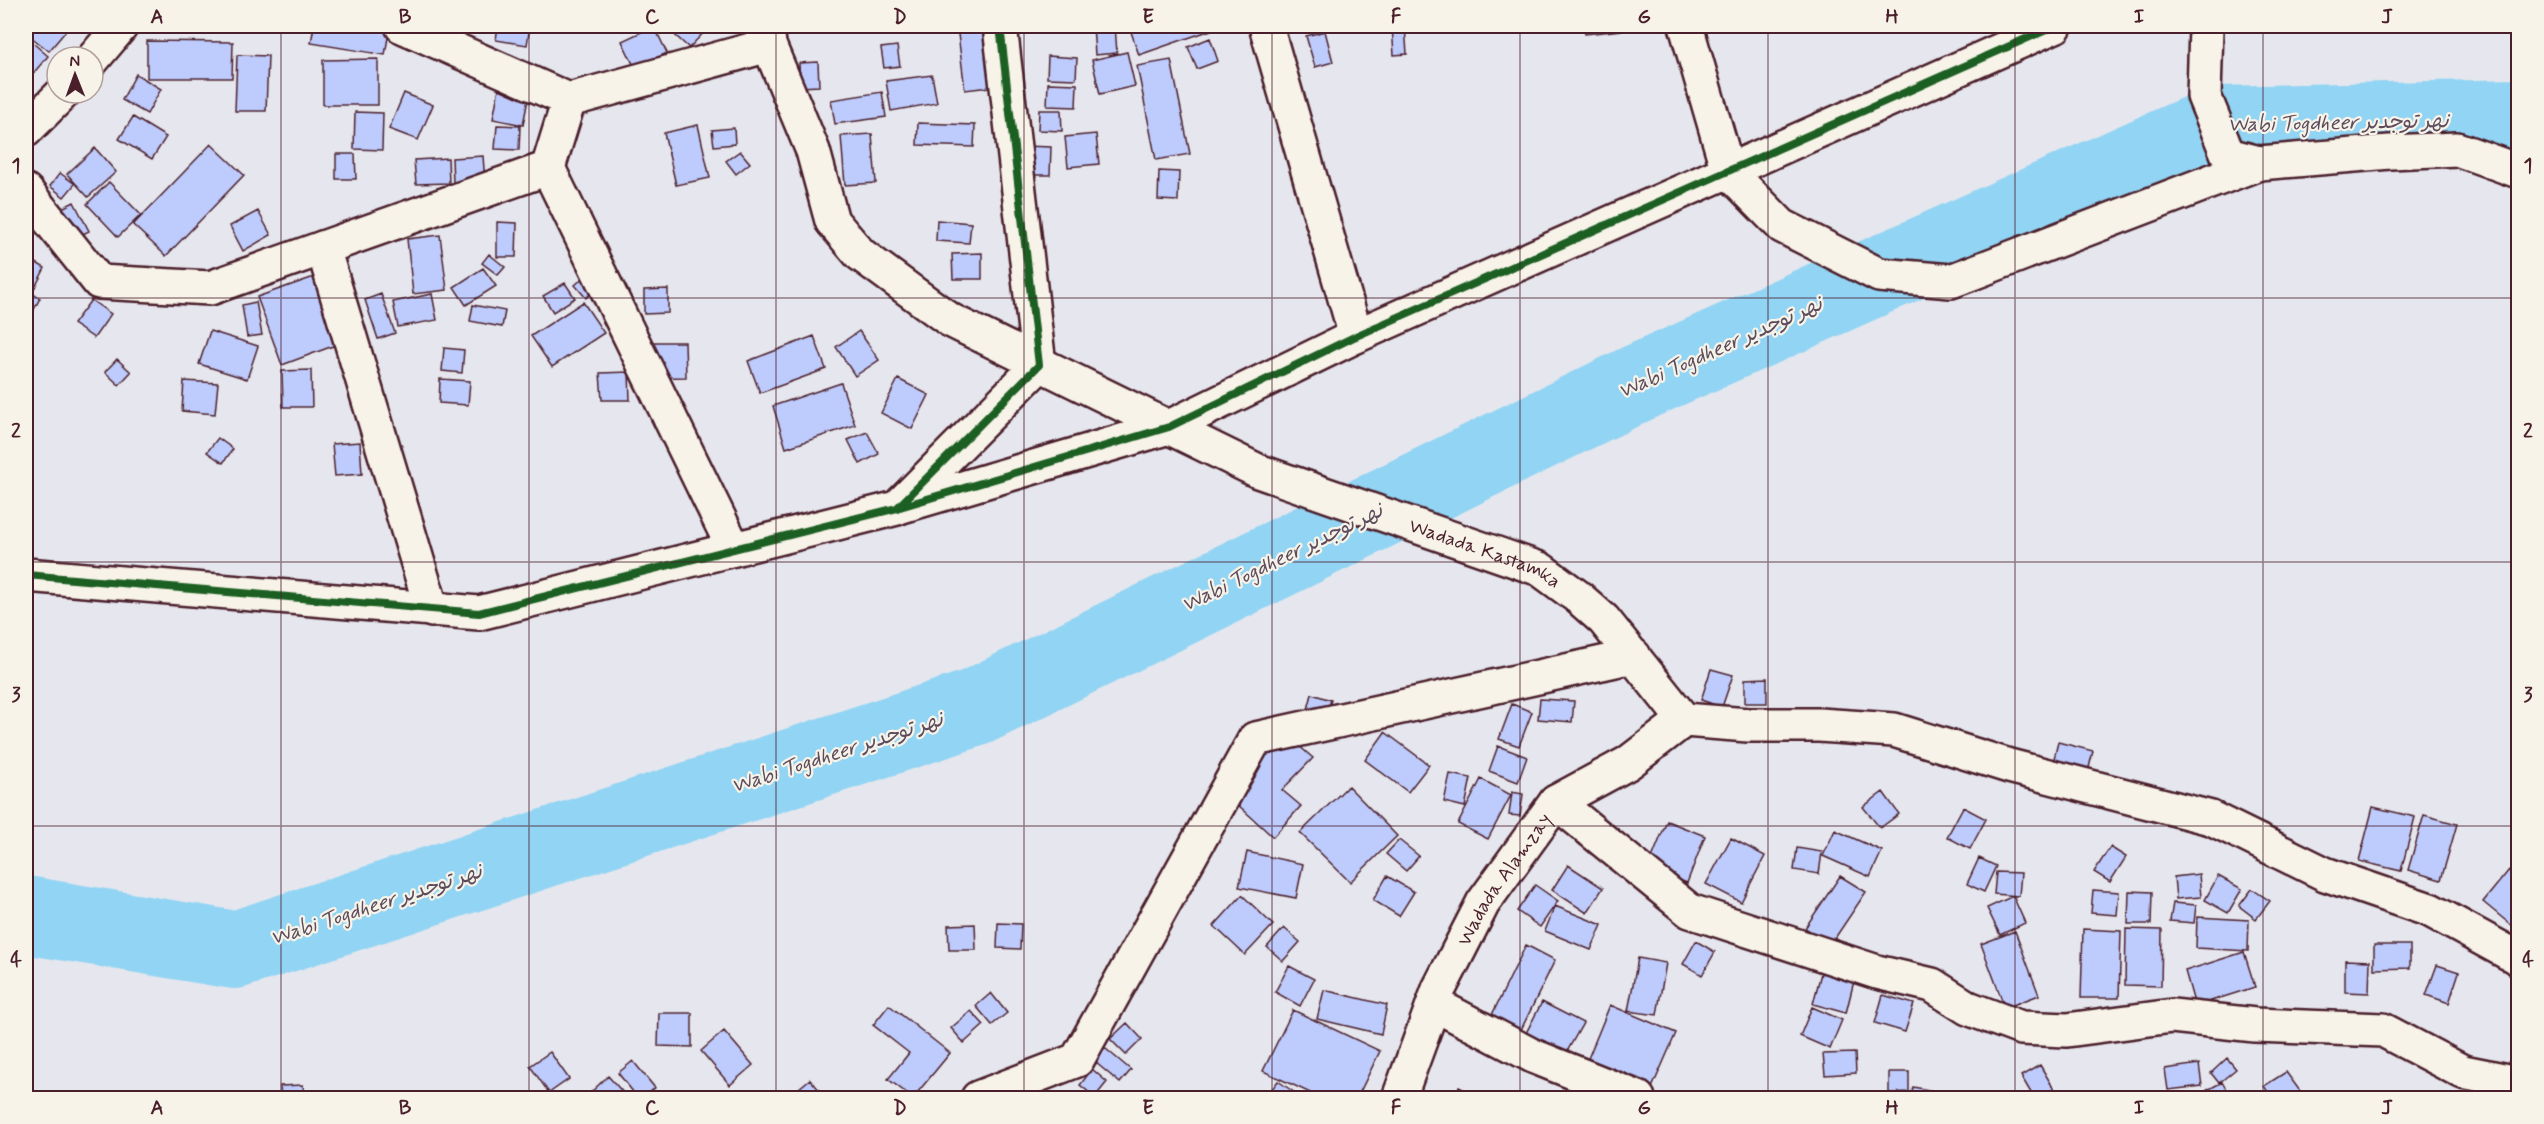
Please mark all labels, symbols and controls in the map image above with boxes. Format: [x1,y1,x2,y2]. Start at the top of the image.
text: A [150,4,164,31]
text: B [399,4,412,31]
text: C [645,4,660,31]
text: D [893,4,907,31]
text: E [1142,4,1154,31]
text: F [1391,4,1402,31]
text: G [1637,4,1651,31]
text: H [1885,4,1899,31]
text: I [2134,4,2144,31]
text: J [2381,4,2393,31]
north arrow [45,45,105,105]
text: N [69,51,80,72]
water label: Wabi Togdheer نهر توجدير [2227,107,2451,139]
text: 1 [12,153,20,180]
text: 1 [2524,153,2532,180]
water label: Wabi Togdheer نهر توجدير [1614,289,1829,406]
text: 2 [11,418,21,445]
text: 2 [2523,418,2533,445]
water label: Wabi Togdheer نهر توجدير [1177,496,1390,619]
street label: Wadada Kastamka [1405,513,1566,595]
text: 3 [11,682,21,709]
text: 3 [2523,682,2533,709]
water label: Wabi Togdheer نهر توجدير [728,705,949,800]
street label: Wadada Alamzay [1451,808,1559,951]
water label: Wabi Togdheer نهر توجدير [267,857,488,952]
text: 4 [10,947,22,974]
text: 4 [2522,947,2534,974]
text: A [150,1095,164,1122]
text: B [399,1095,412,1122]
text: C [645,1095,660,1122]
text: D [893,1095,907,1122]
text: E [1142,1095,1154,1122]
text: F [1391,1095,1402,1122]
text: G [1637,1095,1651,1122]
text: H [1885,1095,1899,1122]
text: I [2134,1095,2144,1122]
text: J [2381,1095,2393,1122]

